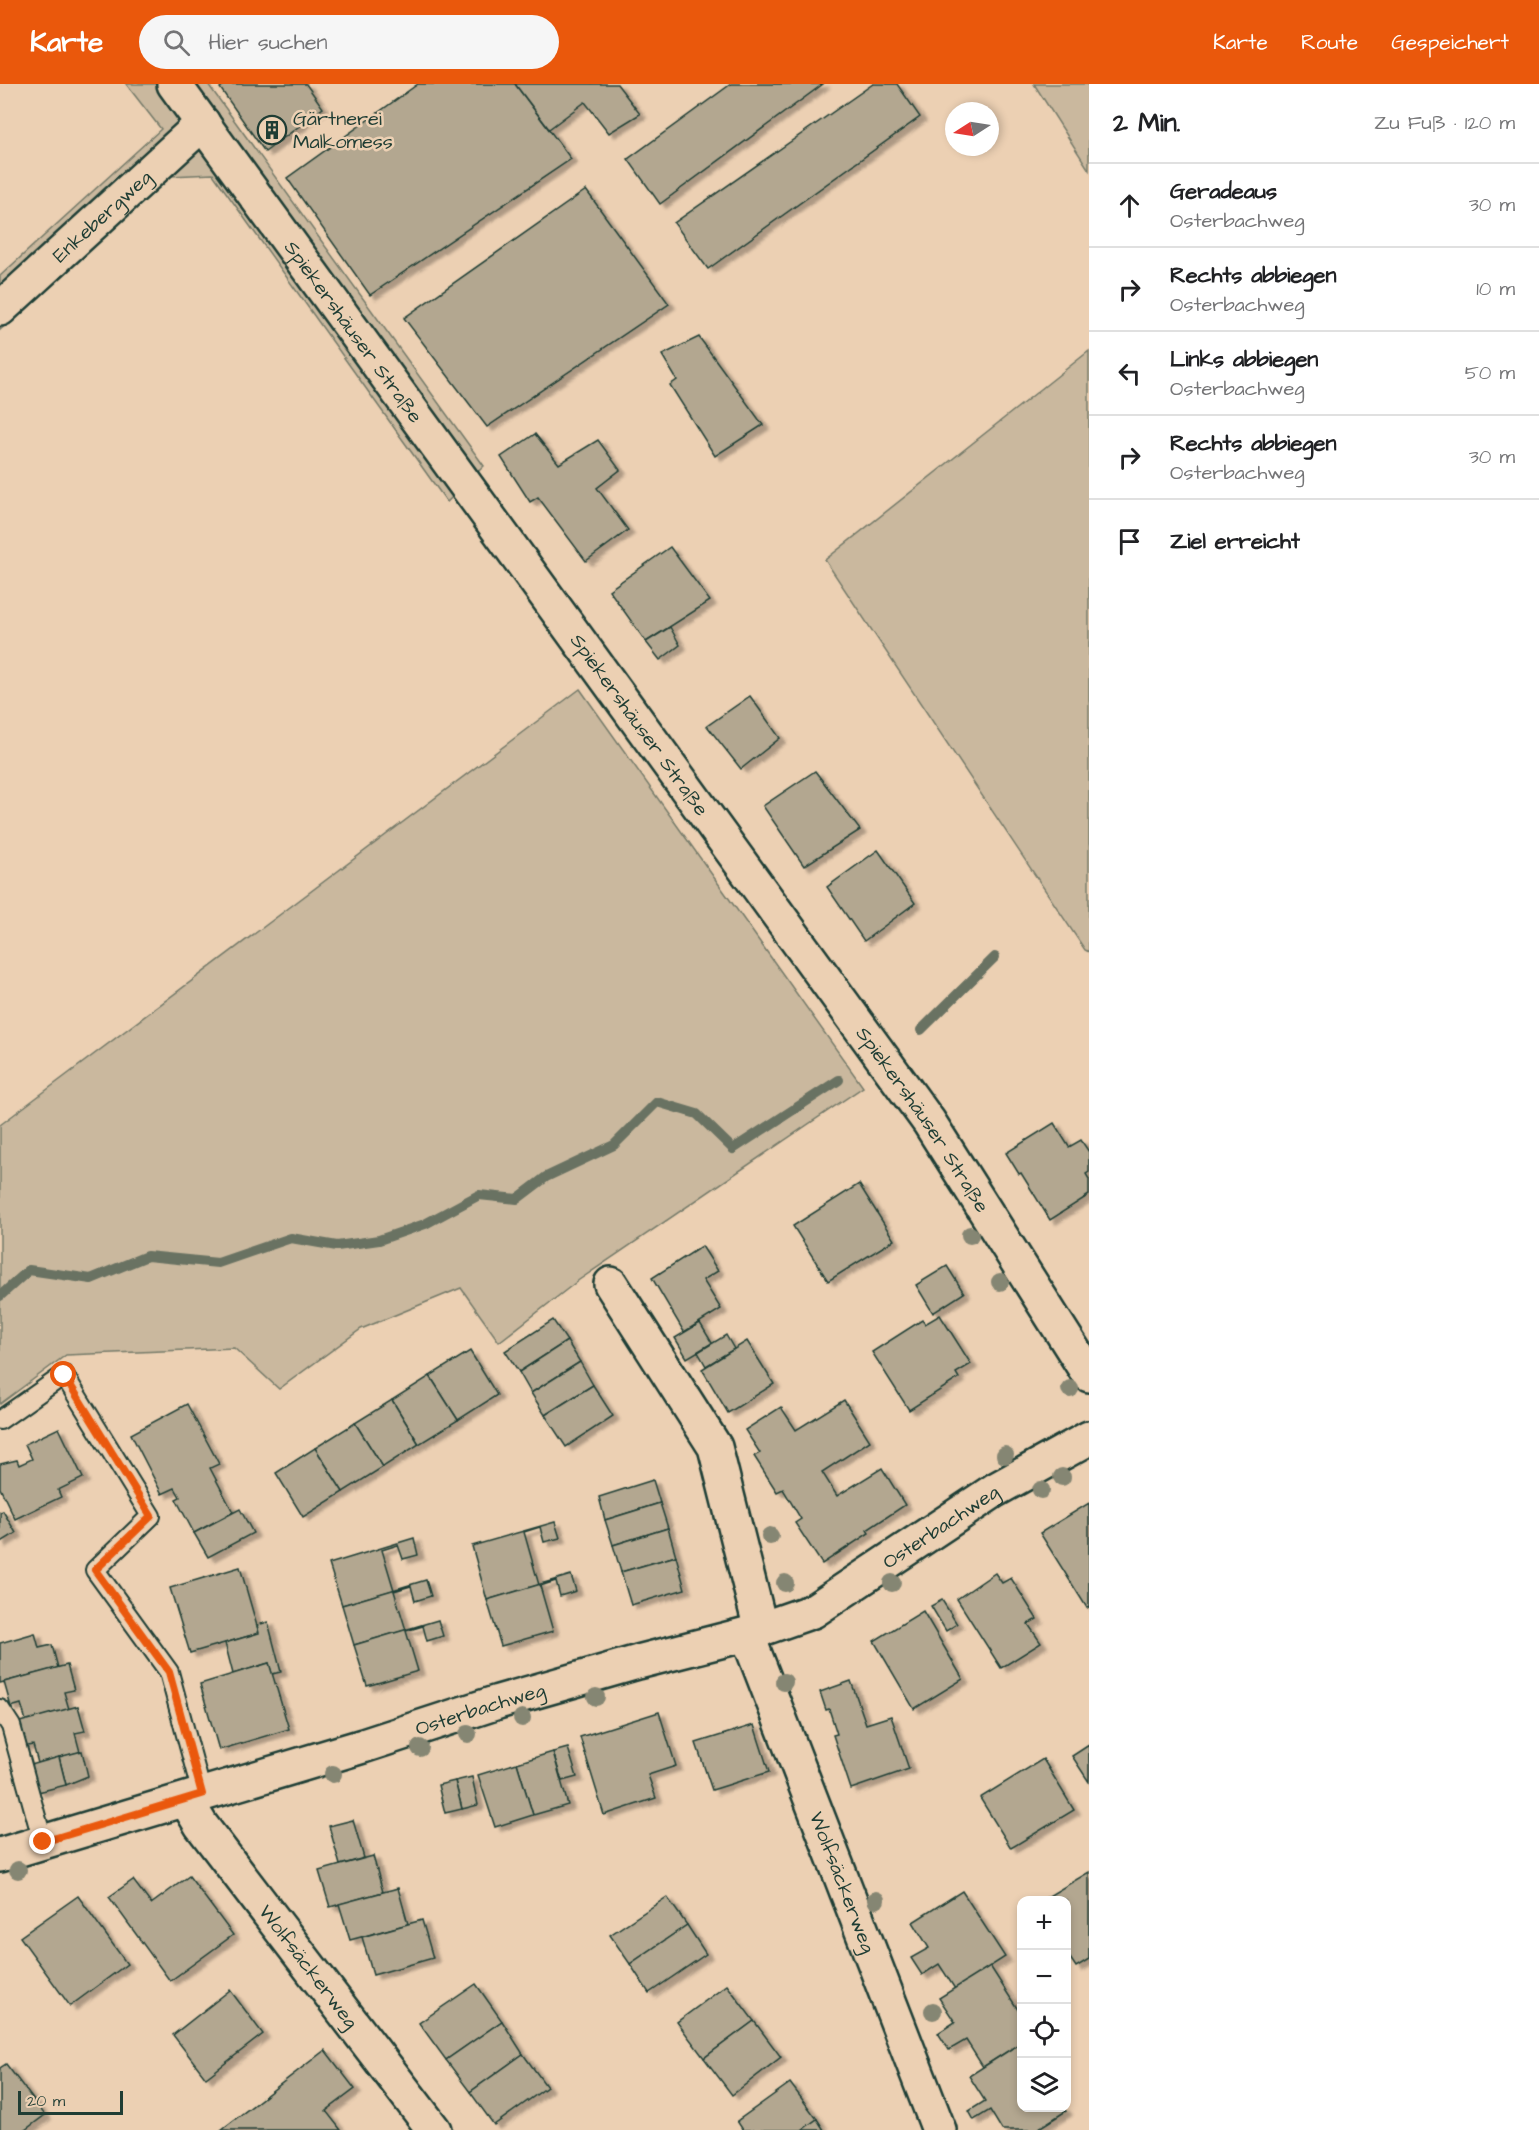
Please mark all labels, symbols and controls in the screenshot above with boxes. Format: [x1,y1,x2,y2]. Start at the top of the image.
search box [139,15,559,69]
text: Karte [30,23,103,62]
icon: search [160,26,193,59]
text: Hier suchen [208,27,328,58]
text: Karte [1213,28,1268,57]
text: Route [1301,28,1358,57]
text: Gespeichert [1391,28,1509,57]
north arrow [945,102,999,156]
place label: Gärtnerei Malkomess [293,105,393,156]
text: 2 Min. [1113,105,1180,141]
text: Zu Fuß · 120 m [1374,109,1515,137]
building icon: Gärtnerei Malkomess [256,114,288,146]
street label: Enkebergweg [47,164,159,269]
text: Geradeaus [1170,176,1277,207]
icon: ahead [1113,189,1146,222]
text: 30 m [1469,191,1515,219]
text: Osterbachweg [1170,207,1305,235]
street label: Spiekershäuser Straße [277,235,429,429]
text: Rechts abbiegen [1170,260,1337,291]
icon: right [1113,273,1146,306]
text: 10 m [1476,275,1515,303]
text: Osterbachweg [1170,291,1305,319]
text: Links abbiegen [1170,344,1318,375]
icon: left [1113,357,1146,390]
text: 50 m [1465,359,1515,387]
text: Osterbachweg [1170,375,1305,403]
text: Rechts abbiegen [1170,428,1337,459]
icon: right [1113,441,1146,474]
text: 30 m [1469,443,1515,471]
text: Osterbachweg [1170,459,1305,487]
icon: arrive [1113,525,1146,558]
text: Ziel erreicht [1170,526,1300,557]
street label: Spiekershäuser Straße [563,628,715,822]
street label: Spiekershäuser Straße [849,1021,996,1218]
route start [50,1361,76,1387]
street label: Osterbachweg [877,1478,1005,1576]
street label: Osterbachweg [412,1676,549,1743]
street label: Wolfsäckerweg [802,1808,882,1958]
route end [29,1828,55,1854]
map controls [1017,1896,1071,2112]
button: + [1017,1896,1071,1950]
street label: Wolfsäckerweg [252,1899,365,2035]
button: − [1017,1950,1071,2004]
button: locate [1017,2004,1071,2058]
button: layers [1017,2058,1071,2112]
scale bar [18,2088,123,2116]
text: 20 m [27,2090,65,2112]

